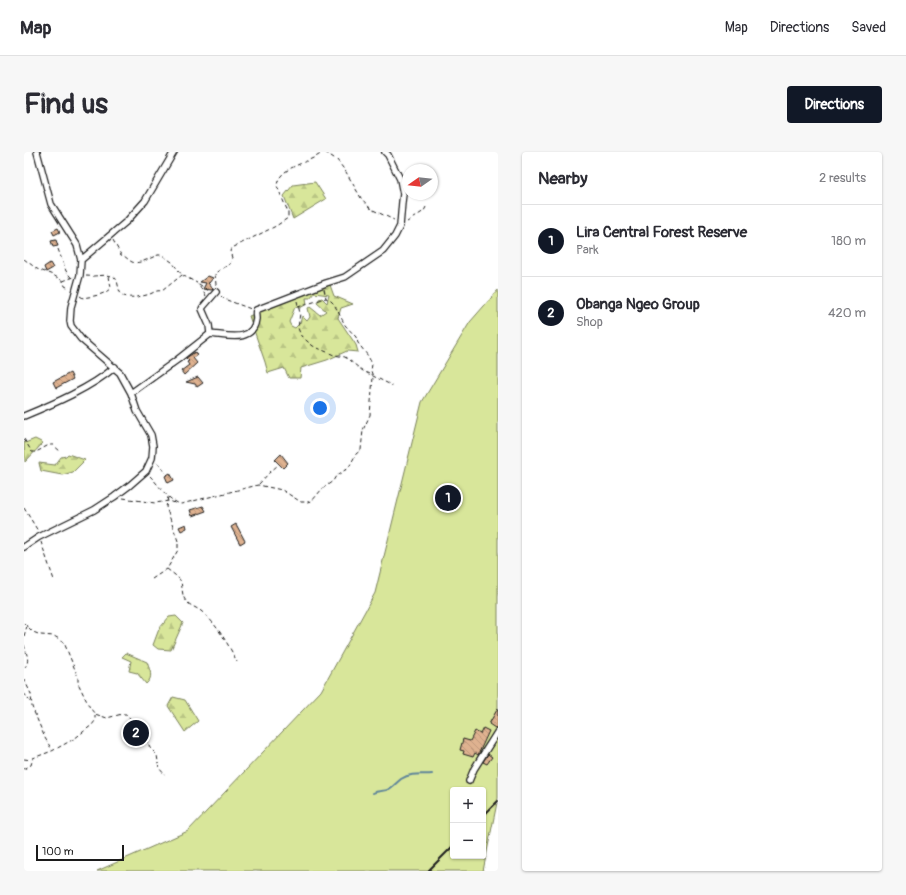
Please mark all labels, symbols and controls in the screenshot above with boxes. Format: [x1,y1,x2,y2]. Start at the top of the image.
text: Map [20,16,51,40]
text: Map [725,19,748,36]
text: Directions [770,19,829,36]
text: Saved [851,19,886,36]
button: Directions [787,86,882,123]
text: Find us [24,87,108,122]
north arrow [402,164,438,200]
text: Nearby [538,168,587,189]
text: 2 results [819,170,866,186]
text: Lira Central Forest Reserve [576,223,747,242]
text: 1 [548,233,554,249]
text: 180 m [831,233,866,249]
text: Park [576,242,599,258]
text: Obanga Ngeo Group [576,295,700,314]
text: 2 [547,305,555,321]
text: 420 m [828,305,866,321]
text: Shop [576,314,603,330]
your location [310,398,330,418]
pin: 1 [435,483,461,513]
pin: 2 [123,718,149,748]
map controls [450,787,486,859]
button: + [450,787,486,823]
button: − [450,823,486,859]
scale bar [36,843,124,862]
text: 100 m [42,845,73,858]

